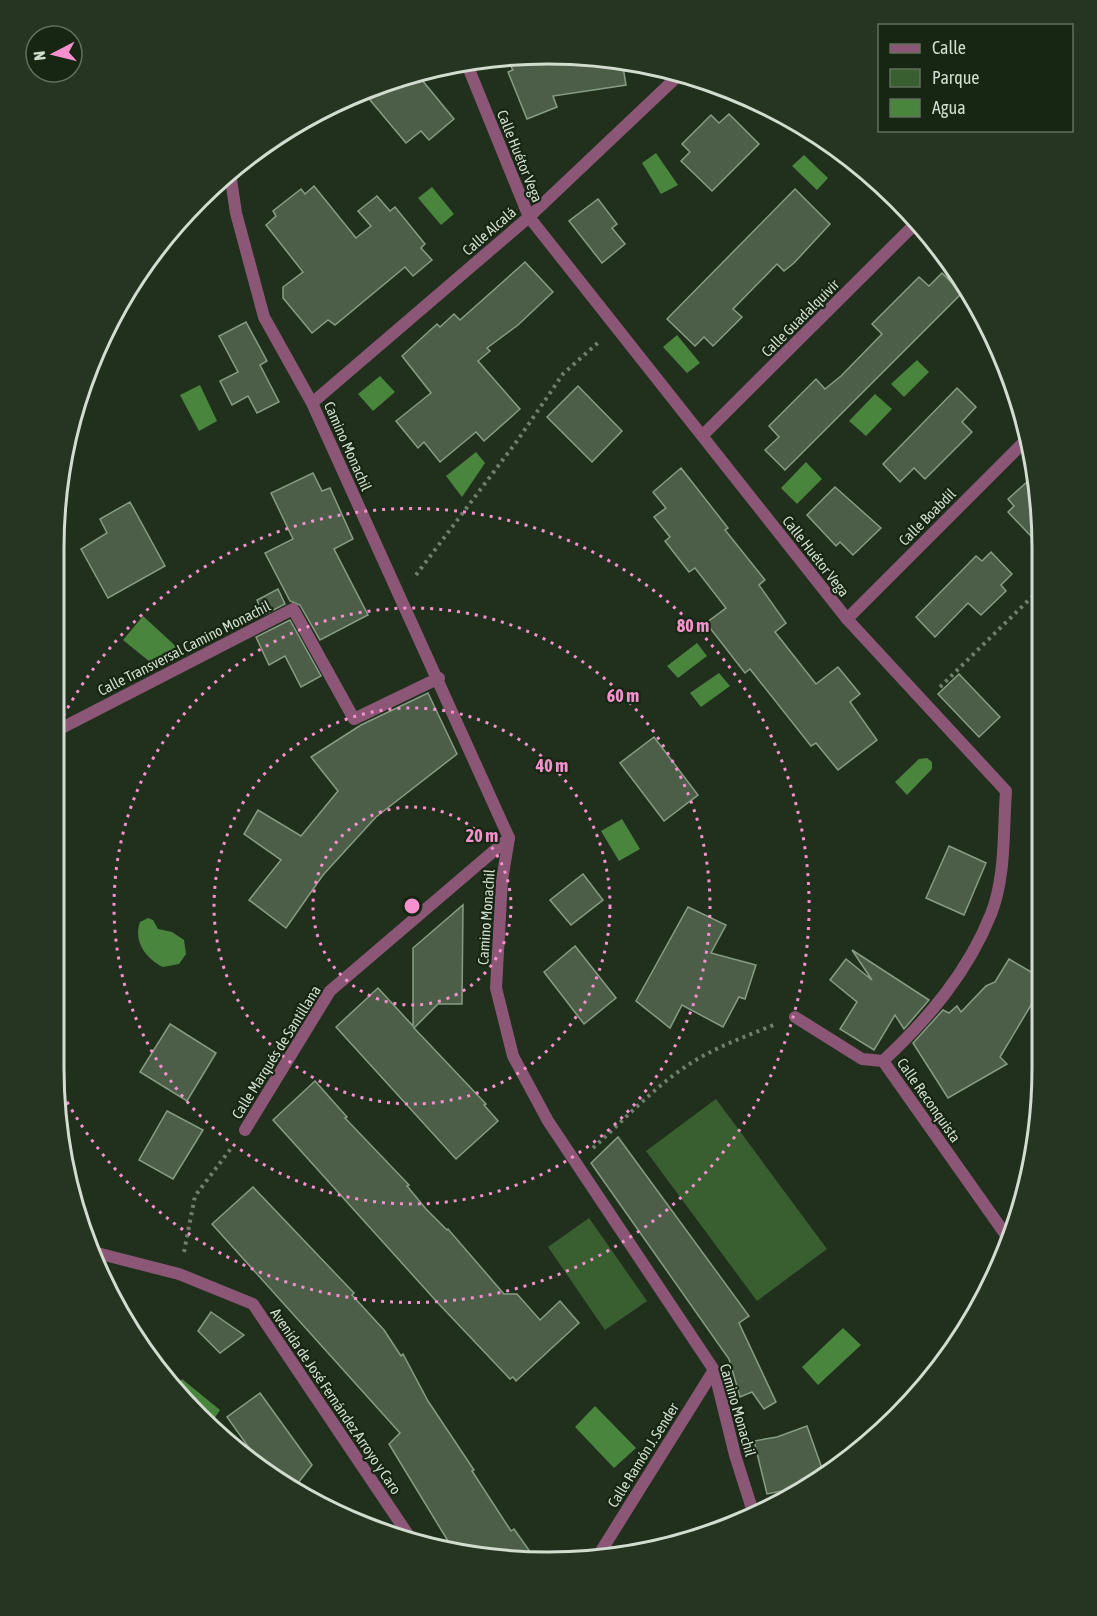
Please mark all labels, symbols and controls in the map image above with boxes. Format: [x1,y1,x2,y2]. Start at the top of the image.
north arrow [24,24,84,84]
legend [878,24,1073,132]
text: Calle [932,37,966,58]
text: N [30,50,49,62]
text: Parque [932,67,980,88]
text: Agua [932,97,966,118]
street label: Calle Huétor Vega [494,108,546,204]
street label: Calle Alcalá [459,203,519,259]
street label: Calle Guadalquivir [758,275,843,360]
street label: Camino Monachil [321,399,375,493]
street label: Calle Boabdil [895,485,959,549]
street label: Calle Huétor Vega [779,512,853,600]
street label: Calle Transversal Camino Monachil [95,597,273,699]
text: 80 m [677,615,709,636]
text: 60 m [607,685,639,706]
text: 40 m [535,755,568,776]
text: 20 m [466,825,498,846]
street label: Camino Monachil [474,869,498,965]
centre of rings [402,896,422,916]
street label: Calle Marqués de Santillana [228,982,324,1122]
street label: Calle Reconquista [894,1055,964,1145]
street label: Avenida de José Fernández Arroyo y Caro [267,1305,405,1497]
street label: Camino Monachil [717,1362,759,1458]
street label: Calle Ramón J. Sender [604,1399,682,1510]

